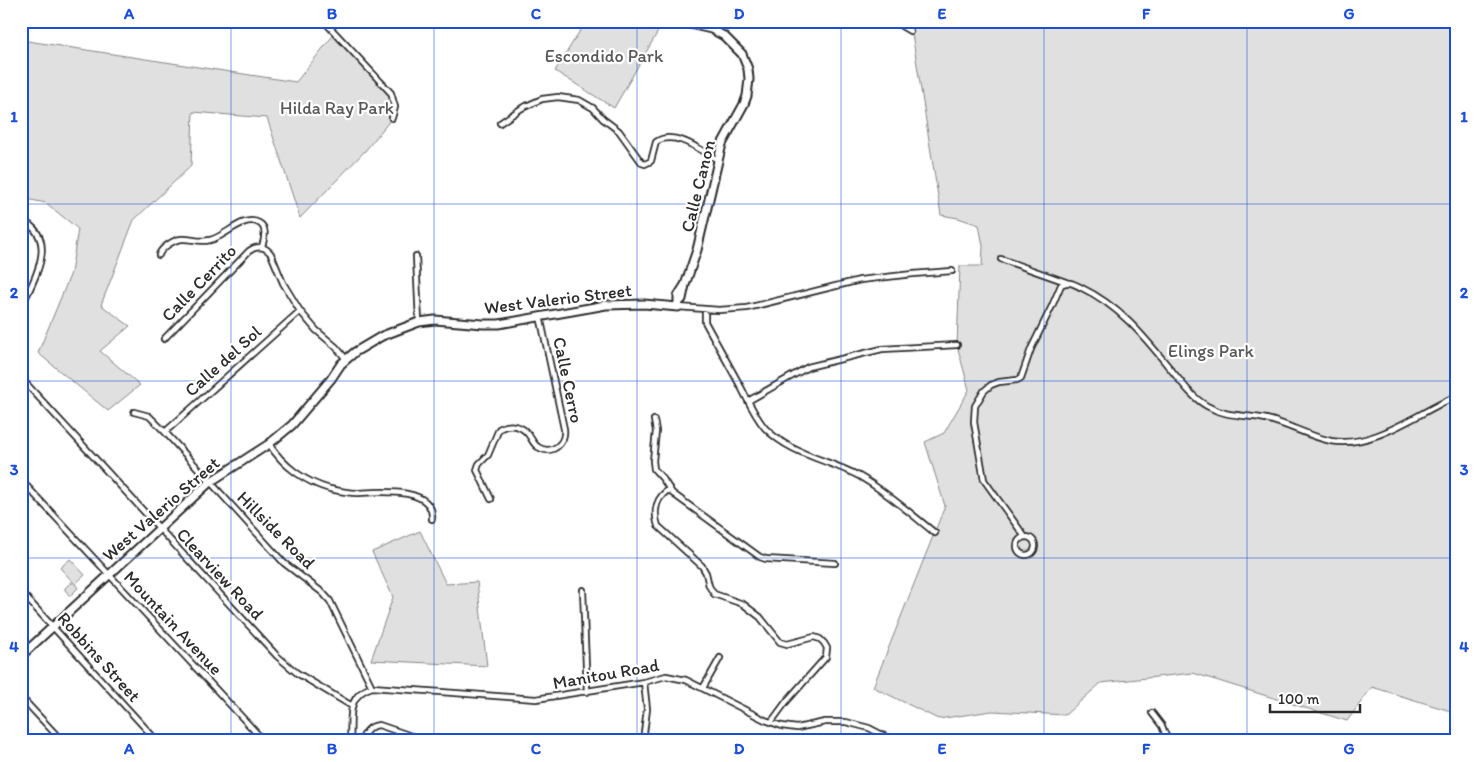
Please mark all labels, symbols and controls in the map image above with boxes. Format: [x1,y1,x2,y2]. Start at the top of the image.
text: A [123,4,135,23]
text: B [327,4,338,23]
text: C [531,4,542,23]
text: D [734,4,745,23]
text: E [938,4,947,23]
text: F [1142,4,1151,23]
text: G [1343,4,1355,23]
park label: Escondido Park [545,45,664,67]
park label: Hilda Ray Park [280,97,394,119]
text: 1 [10,107,18,126]
text: 1 [1460,107,1468,126]
street label: Calle Canon [676,138,720,234]
street label: Calle Cerrito [157,240,241,326]
street label: West Valerio Street [483,279,633,319]
text: 2 [10,283,19,302]
text: 2 [1460,283,1469,302]
street label: Calle del Sol [180,321,266,401]
street label: Calle Cerro [548,335,588,425]
park label: Elings Park [1168,340,1255,362]
street label: West Valerio Street [98,452,224,566]
text: 3 [10,460,19,479]
text: 3 [1460,460,1469,479]
street label: Hillside Road [232,486,320,574]
street label: Clearview Road [172,523,268,625]
street label: Mountain Avenue [119,566,227,680]
street label: Robbins Street [53,607,145,707]
text: 4 [9,637,19,656]
text: 4 [1459,637,1469,656]
street label: Manitou Road [551,654,661,694]
scale bar [1270,682,1360,714]
text: 100 m [1278,690,1320,708]
text: A [123,739,135,758]
text: B [327,739,338,758]
text: C [531,739,542,758]
text: D [734,739,745,758]
text: E [938,739,947,758]
text: F [1142,739,1151,758]
text: G [1343,739,1355,758]

